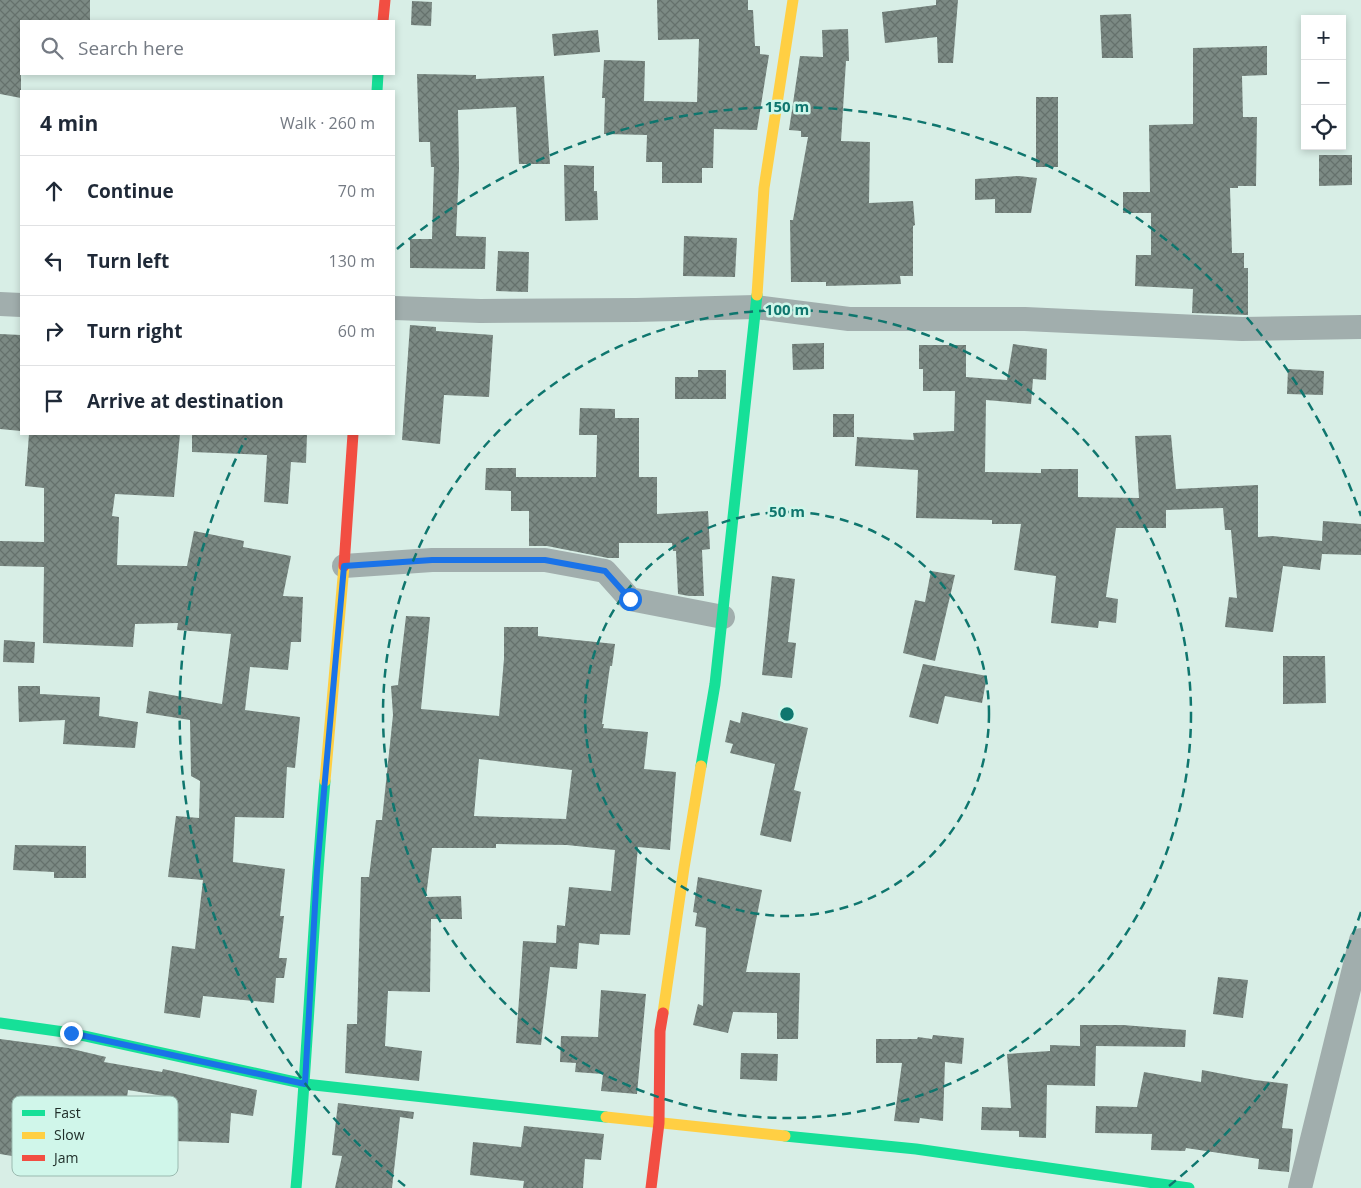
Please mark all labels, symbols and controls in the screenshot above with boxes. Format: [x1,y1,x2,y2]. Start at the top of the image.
map controls [1301,15,1346,150]
button: + [1301,15,1346,60]
search box [20,20,395,75]
icon: search [38,34,66,62]
text: Search here [78,35,184,61]
button: − [1301,60,1346,105]
text: 150 m [765,96,809,116]
button: locate [1301,105,1346,150]
text: 4 min [40,109,98,137]
text: Walk · 260 m [280,112,375,134]
icon: ahead [40,177,68,205]
text: Continue [87,178,174,204]
text: 70 m [338,180,375,202]
icon: left [40,247,68,275]
text: Turn left [87,248,169,274]
text: 130 m [329,250,375,272]
text: 100 m [765,299,809,319]
icon: right [40,317,68,345]
text: Turn right [87,318,182,344]
text: 60 m [338,320,375,342]
icon: arrive [40,387,68,415]
text: Arrive at destination [87,388,284,414]
text: 50 m [769,501,805,521]
route start [619,588,642,611]
centre of rings [778,705,796,723]
route end [60,1022,83,1045]
legend [12,1096,178,1176]
text: Fast [54,1103,81,1122]
text: Slow [54,1125,85,1144]
text: Jam [52,1148,79,1167]

